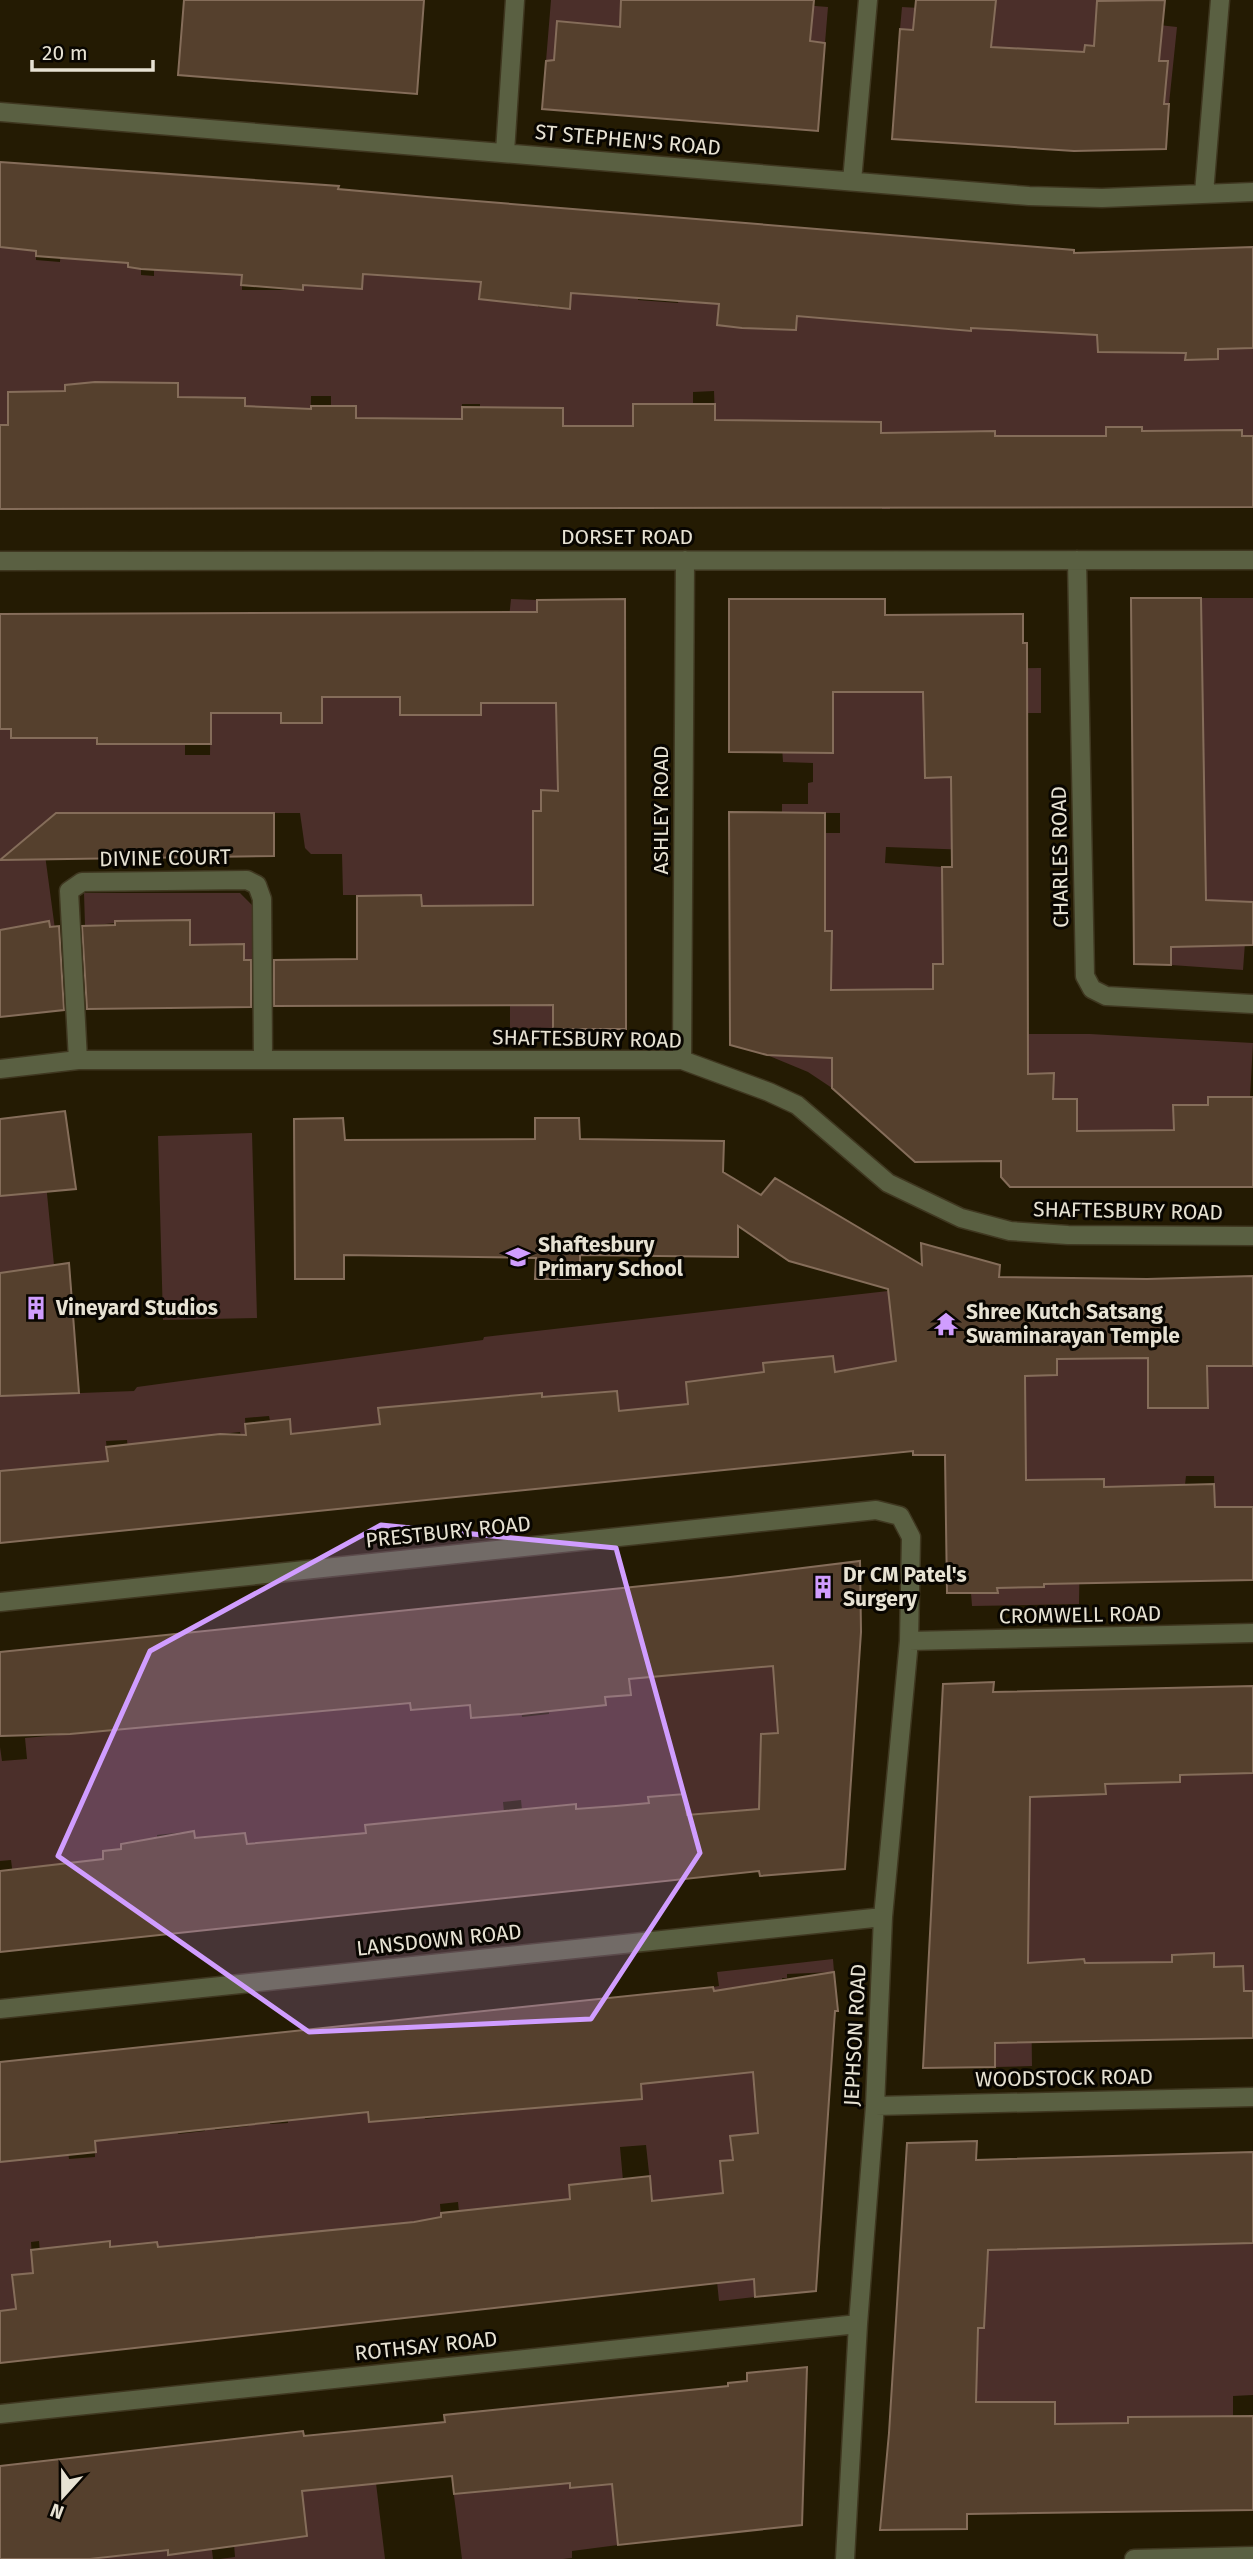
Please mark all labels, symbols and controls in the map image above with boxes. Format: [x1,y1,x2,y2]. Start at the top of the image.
scale bar [32,28,152,72]
text: 20 m [42,40,88,66]
street label: ST STEPHEN'S ROAD [534,119,722,161]
street label: DORSET ROAD [561,524,693,550]
street label: ASHLEY ROAD [648,746,674,874]
street label: CHARLES ROAD [1046,786,1074,928]
street label: DIVINE COURT [99,844,231,872]
street label: SHAFTESBURY ROAD [492,1024,682,1054]
street label: SHAFTESBURY ROAD [1033,1196,1223,1226]
place label: Shaftesbury Primary School [538,1232,684,1282]
school or university icon: Shaftesbury Primary School [504,1243,532,1271]
building icon: Vineyard Studios [22,1294,50,1322]
place label: Vineyard Studios [55,1295,218,1321]
place label: Shree Kutch Satsang Swaminarayan Temple [966,1299,1180,1349]
temple icon: Shree Kutch Satsang Swaminarayan Temple [932,1310,960,1338]
street label: PRESTBURY ROAD [364,1510,532,1554]
place label: Dr CM Patel's Surgery [843,1562,967,1612]
building icon: Dr CM Patel's Surgery [809,1573,837,1601]
street label: CROMWELL ROAD [999,1601,1161,1629]
street label: LANSDOWN ROAD [355,1918,523,1962]
street label: JEPHSON ROAD [838,1963,872,2107]
street label: WOODSTOCK ROAD [975,2063,1153,2093]
street label: ROTHSAY ROAD [353,2326,499,2366]
north arrow [28,2461,98,2531]
text: N [47,2498,67,2524]

